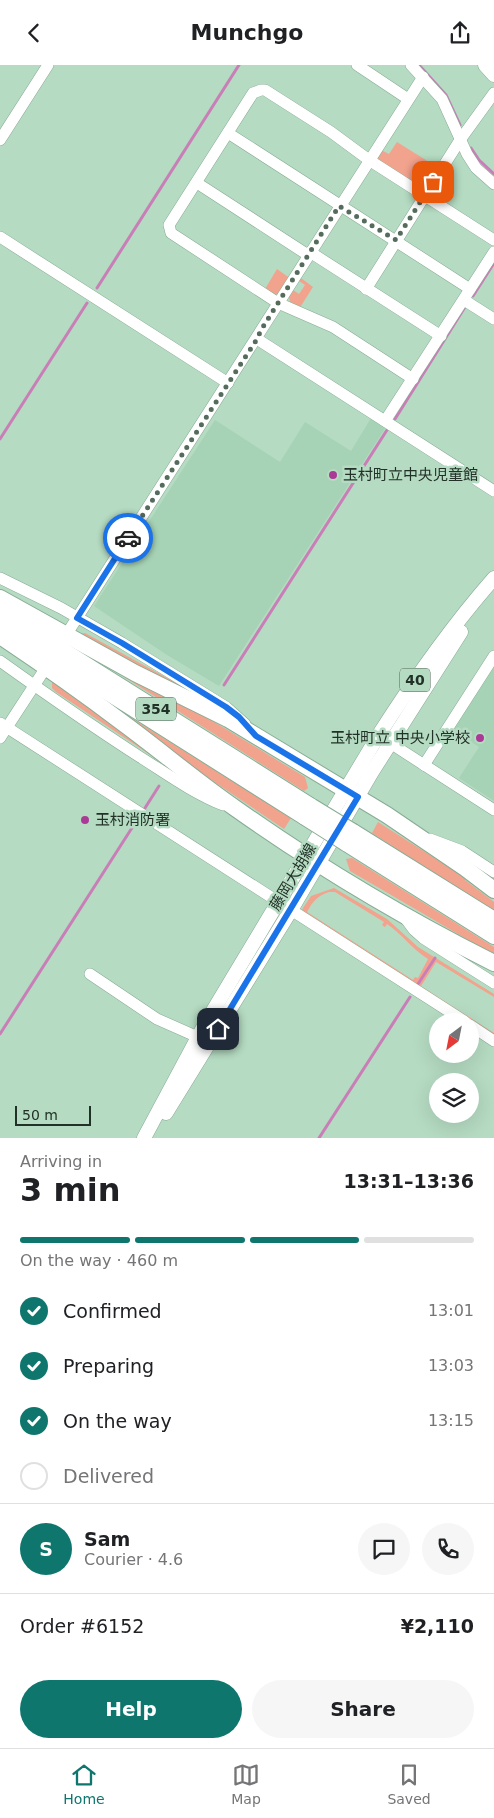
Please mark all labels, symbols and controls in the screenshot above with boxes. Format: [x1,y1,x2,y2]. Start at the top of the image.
icon: back [20,19,48,47]
icon: share [446,19,474,47]
text: Munchgo [191,20,303,45]
pin [412,161,454,203]
icon: bag [419,168,447,196]
place label: 玉村町立中央児童館 [343,466,478,484]
marker: 玉村町立中央児童館 [327,469,339,481]
courier [103,513,153,563]
icon: car [114,524,142,552]
road number: 40 [400,669,430,691]
road number: 354 [136,698,176,721]
place label: 玉村町立 中央小学校 [330,729,470,747]
marker: 玉村町立 中央小学校 [474,732,486,744]
place label: 玉村消防署 [95,811,170,829]
marker: 玉村消防署 [79,814,91,826]
street label: 藤岡大胡線 [266,840,320,914]
pin [197,1008,239,1050]
north arrow [429,1013,479,1063]
map controls [429,1013,479,1123]
icon: home [204,1015,232,1043]
button: layers [429,1073,479,1123]
scale bar [15,1103,91,1126]
text: 50 m [22,1107,58,1123]
text: Arriving in [20,1152,102,1171]
text: 13:31–13:36 [344,1170,474,1192]
text: 3 min [20,1171,121,1209]
text: On the way · 460 m [20,1251,178,1270]
icon: check [20,1297,48,1325]
text: Confirmed [63,1300,162,1322]
text: 13:01 [428,1301,474,1320]
icon: check [20,1352,48,1380]
text: Preparing [63,1355,154,1377]
text: 13:03 [428,1356,474,1375]
icon: check [20,1407,48,1435]
text: On the way [63,1410,172,1432]
text: 13:15 [428,1411,474,1430]
text: Delivered [63,1465,154,1487]
button: chat [358,1523,410,1575]
button: phone [422,1523,474,1575]
text: Sam [84,1528,130,1550]
text: S [39,1538,53,1560]
text: Courier · 4.6 [84,1550,183,1569]
text: Order #6152 [20,1615,144,1637]
text: ¥2,110 [401,1615,474,1637]
button: Help [20,1680,242,1738]
button: Share [252,1680,474,1738]
tab: Home [63,1761,105,1807]
tab: Map [231,1761,261,1807]
tab: Saved [387,1761,431,1807]

